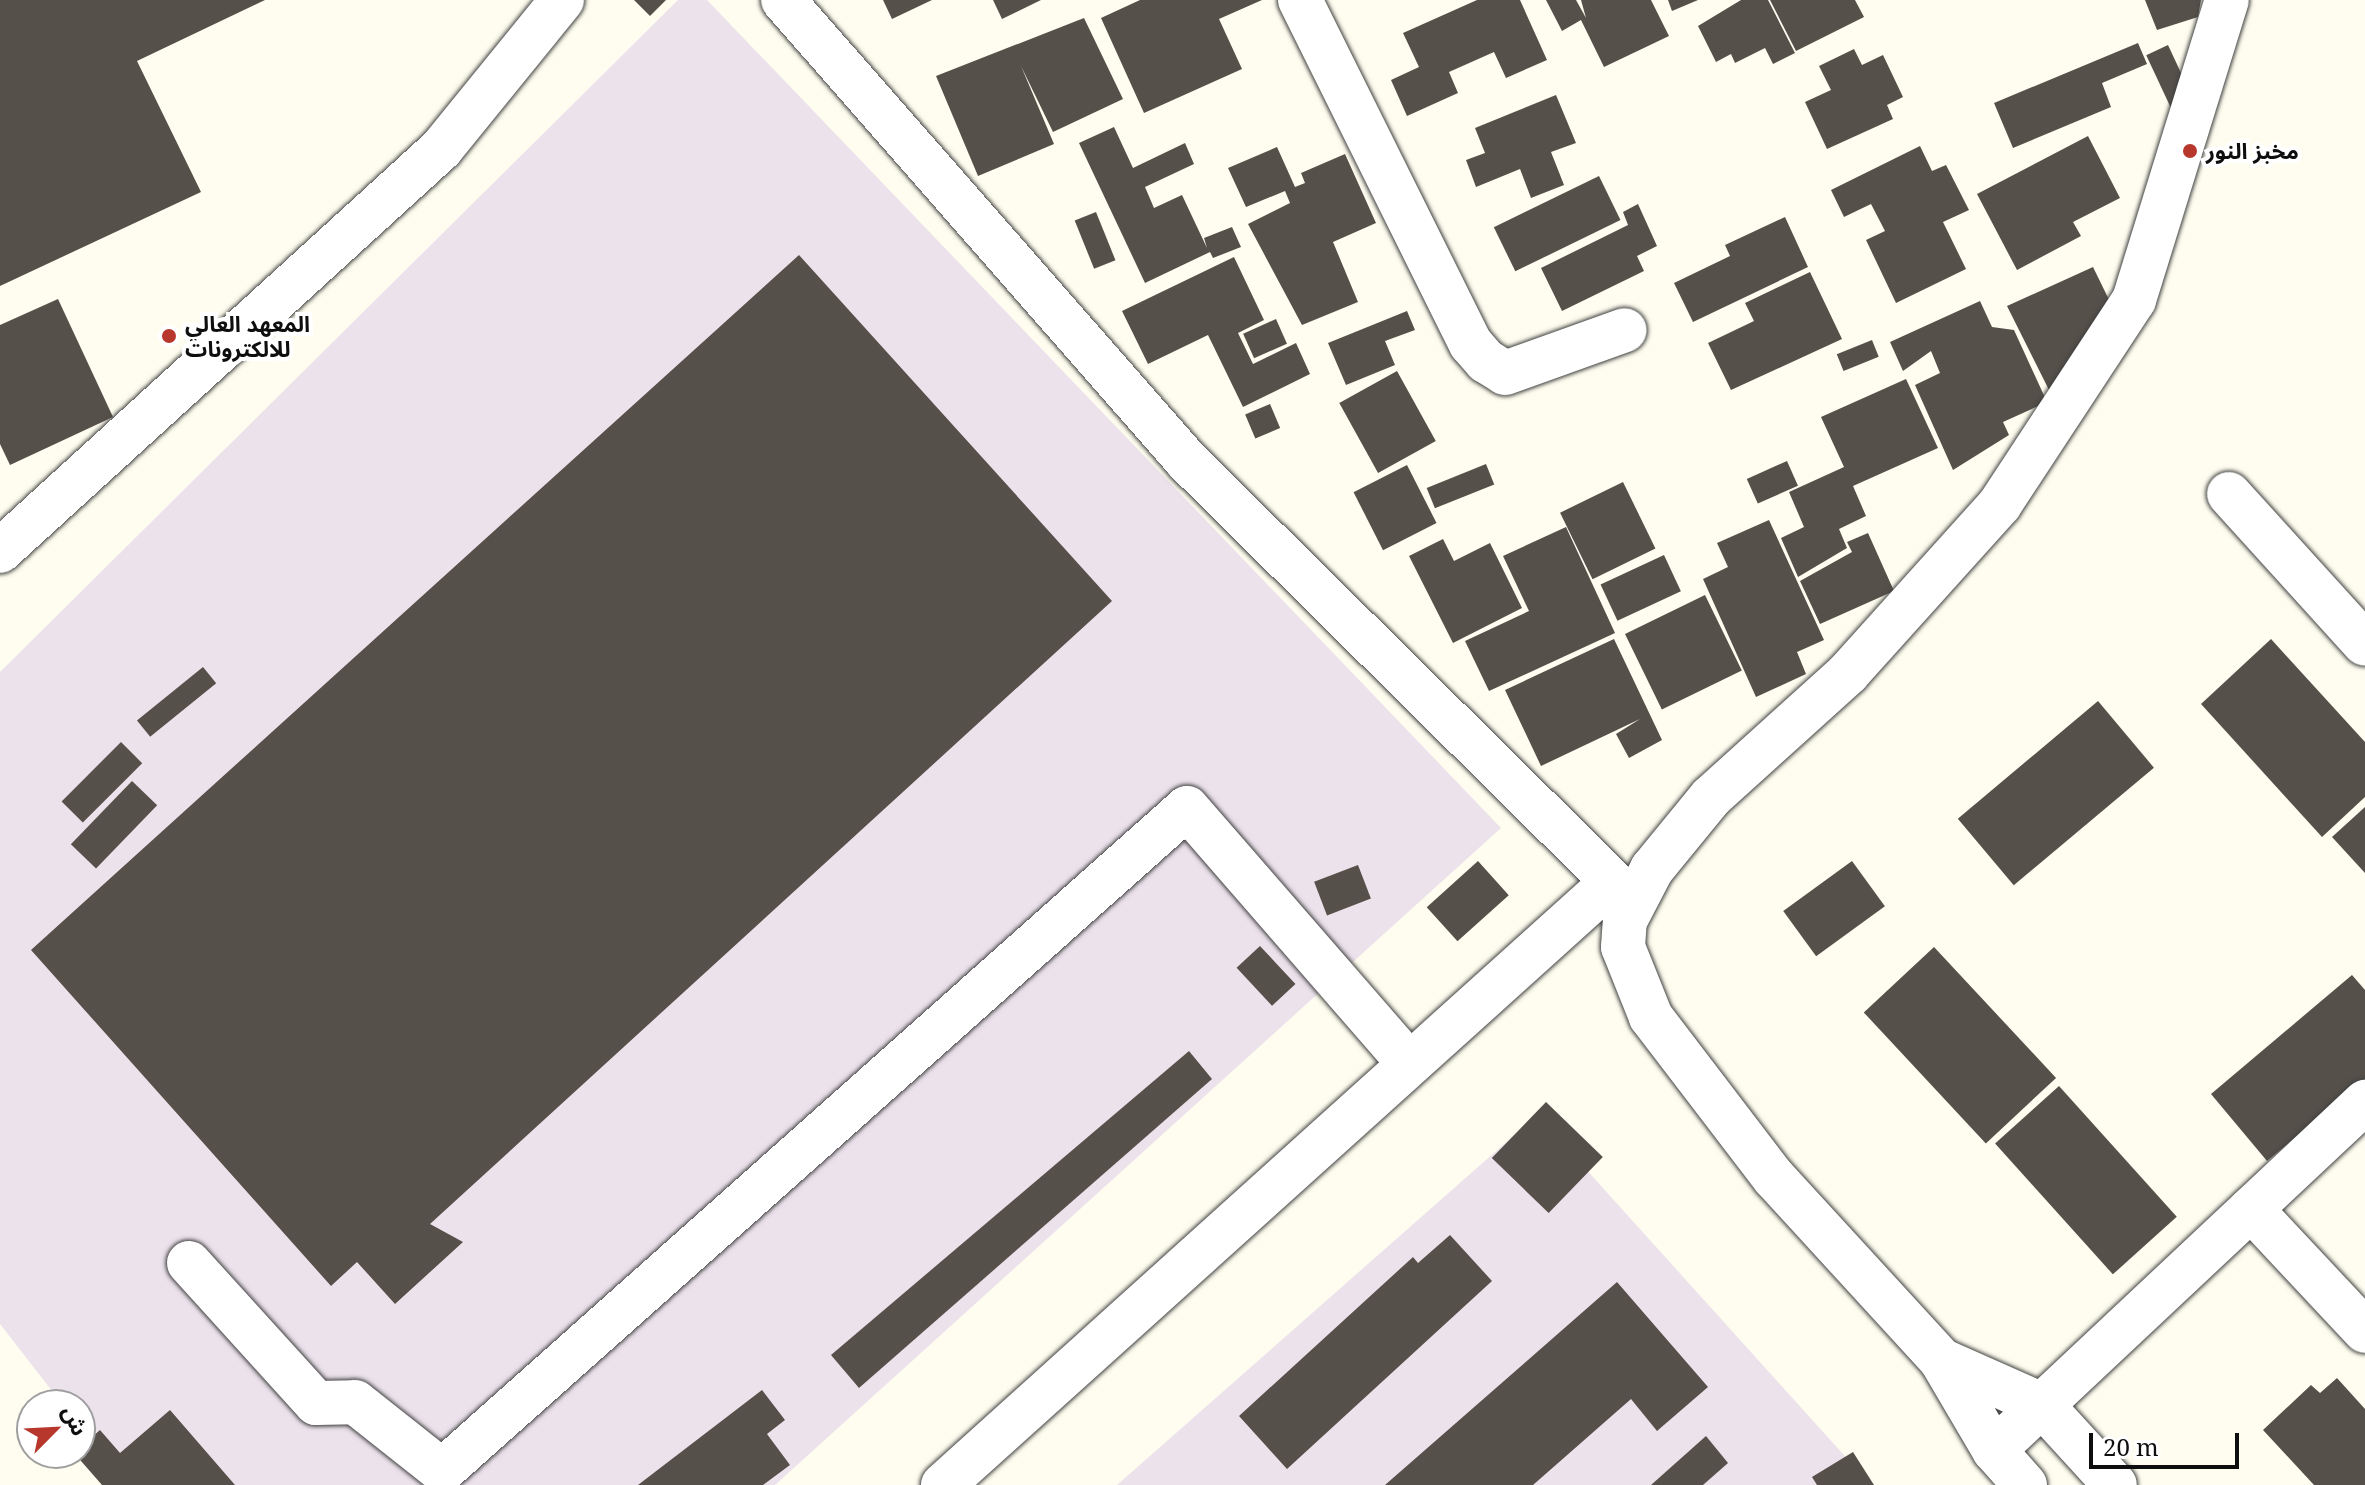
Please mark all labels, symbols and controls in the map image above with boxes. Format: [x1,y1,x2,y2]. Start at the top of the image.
place label: مخبز النور [2206,138,2299,164]
marker: مخبز النور [2181,142,2199,160]
place label: المعهد العالي للالكترونات [185,310,310,362]
marker: المعهد العالي للالكترونات [160,327,178,345]
north arrow [16,1389,96,1469]
text: ش [56,1400,96,1440]
scale bar [2093,1417,2243,1467]
text: 20 m [2103,1430,2159,1463]

